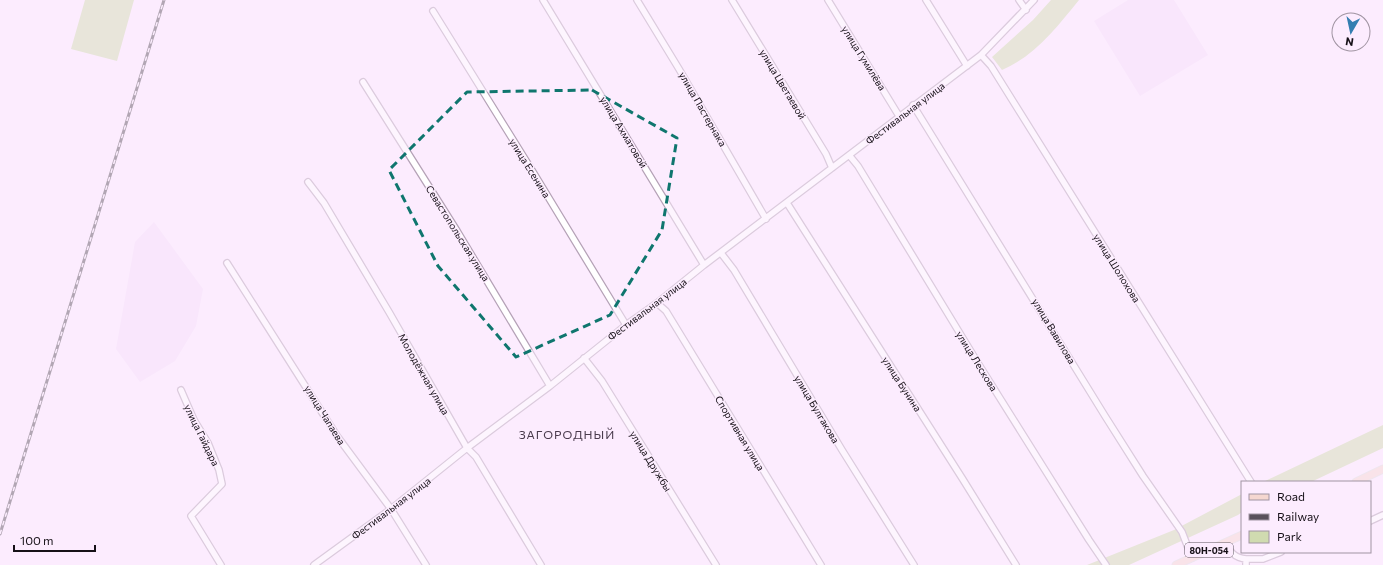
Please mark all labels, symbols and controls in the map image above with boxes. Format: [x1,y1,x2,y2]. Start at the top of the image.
north arrow [1331,12,1371,52]
street label: улица Гумилёва [839,24,889,92]
text: N [1344,35,1354,49]
street label: улица Цветаевой [757,47,809,121]
street label: улица Пастернака [677,70,729,148]
street label: Фестивальная улица [863,79,947,147]
street label: улица Ахматовой [598,94,650,170]
street label: улица Есенина [507,136,553,200]
street label: Севастопольская улица [424,183,492,283]
street label: улица Шолохова [1091,231,1143,305]
street label: Фестивальная улица [605,275,689,343]
street label: улица Вавилова [1030,296,1078,366]
street label: улица Лескова [954,329,1000,393]
street label: Молодёжная улица [396,331,452,417]
street label: улица Бунина [880,354,924,414]
street label: улица Булгакова [792,373,842,445]
street label: улица Чапаева [302,383,348,447]
street label: Спортивная улица [713,393,767,473]
street label: улица Гайдара [182,402,222,468]
district label: ЗАГОРОДНЫЙ [519,427,615,441]
street label: улица Дружбы [628,428,674,494]
street label: Фестивальная улица [349,474,433,542]
legend [1241,481,1371,553]
text: Road [1277,489,1305,503]
text: Railway [1277,509,1319,523]
scale bar [14,527,95,553]
text: Park [1277,529,1303,543]
text: 100 m [20,533,54,547]
road number: 80Н-054 [1185,543,1233,557]

